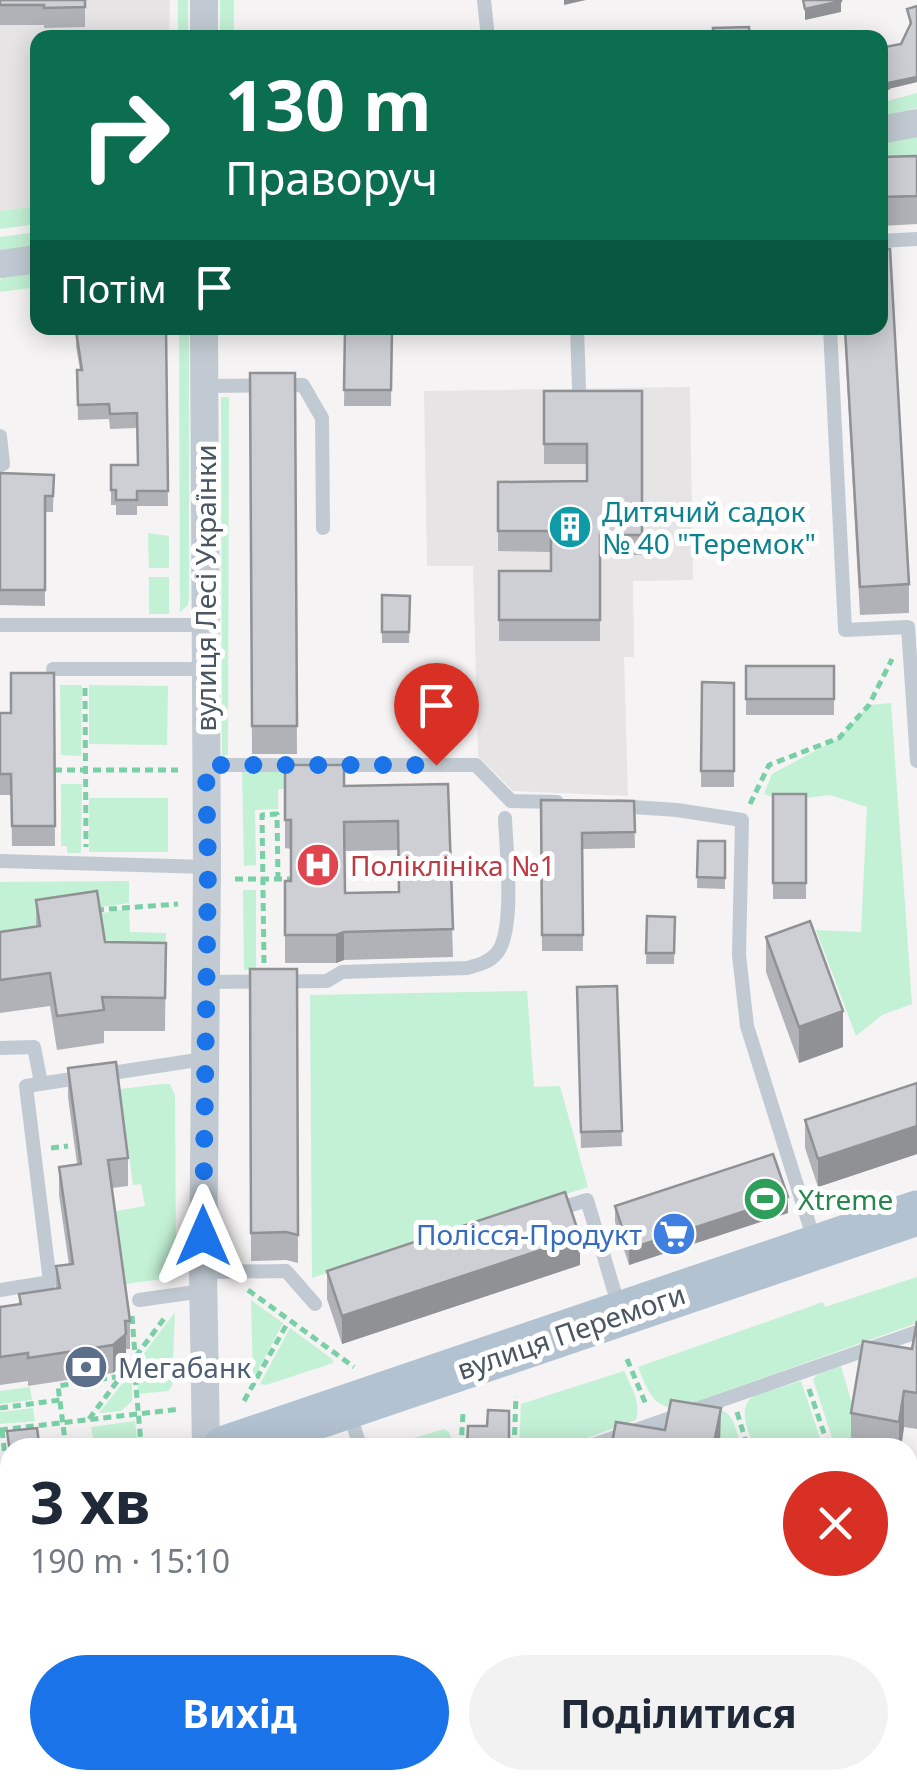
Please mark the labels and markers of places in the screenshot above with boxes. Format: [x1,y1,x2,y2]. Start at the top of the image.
place label: Дитячий садок № 40 "Теремок" [602,492,816,562]
building icon: Дитячий садок № 40 "Теремок" [547,504,593,550]
pin [394,663,479,766]
hospital icon: Поліклініка №1 [295,842,341,888]
place label: Поліклініка №1 [350,846,556,884]
sports icon: Xtreme [742,1176,788,1222]
place label: Xtreme [798,1180,893,1218]
supermarket icon: Полісся-Продукт [651,1211,697,1257]
place label: Полісся-Продукт [416,1215,642,1253]
bank icon: Мегабанк [63,1344,109,1390]
place label: Мегабанк [118,1348,251,1386]

